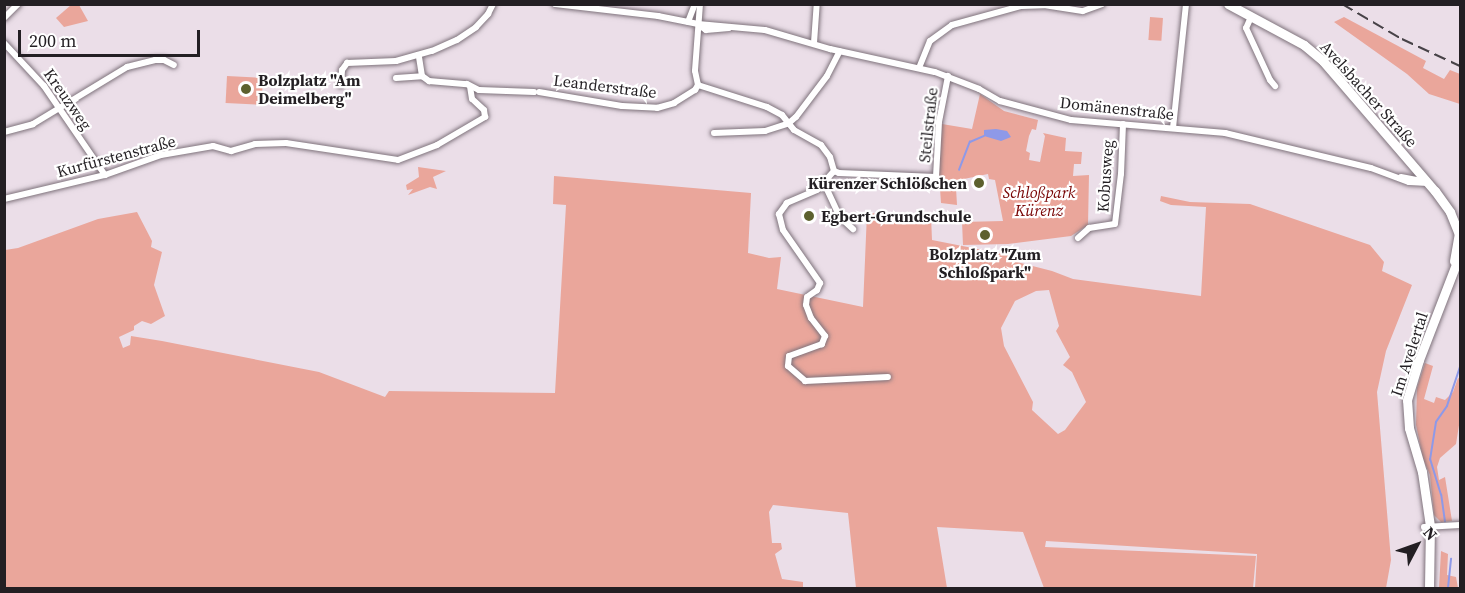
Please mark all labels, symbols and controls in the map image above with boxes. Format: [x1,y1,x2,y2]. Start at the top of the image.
scale bar [21,18,202,56]
text: 200 m [29,28,76,53]
street label: Avelsbacher Straße [1316,37,1422,151]
street label: Kreuzweg [40,65,96,133]
place label: Bolzplatz "Am Deimelberg" [258,70,361,108]
street label: Leanderstraße [552,70,658,102]
marker: Bolzplatz "Am Deimelberg" [239,82,253,96]
street label: Steilstraße [915,86,941,164]
street label: Domänenstraße [1059,92,1175,124]
street label: Kurfürstenstraße [54,131,178,181]
street label: Kobusweg [1093,139,1117,213]
place label: Kürenzer Schlößchen [808,173,967,193]
marker: Kürenzer Schlößchen [972,176,986,190]
park label: Schloßpark Kürenz [1003,182,1075,220]
place label: Egbert-Grundschule [821,206,971,226]
marker: Egbert-Grundschule [802,209,816,223]
marker: Bolzplatz "Zum Schloßpark" [978,228,992,242]
place label: Bolzplatz "Zum Schloßpark" [929,244,1041,282]
street label: Im Avelertal [1386,309,1432,399]
north arrow [1387,515,1447,575]
text: N [1418,522,1443,545]

